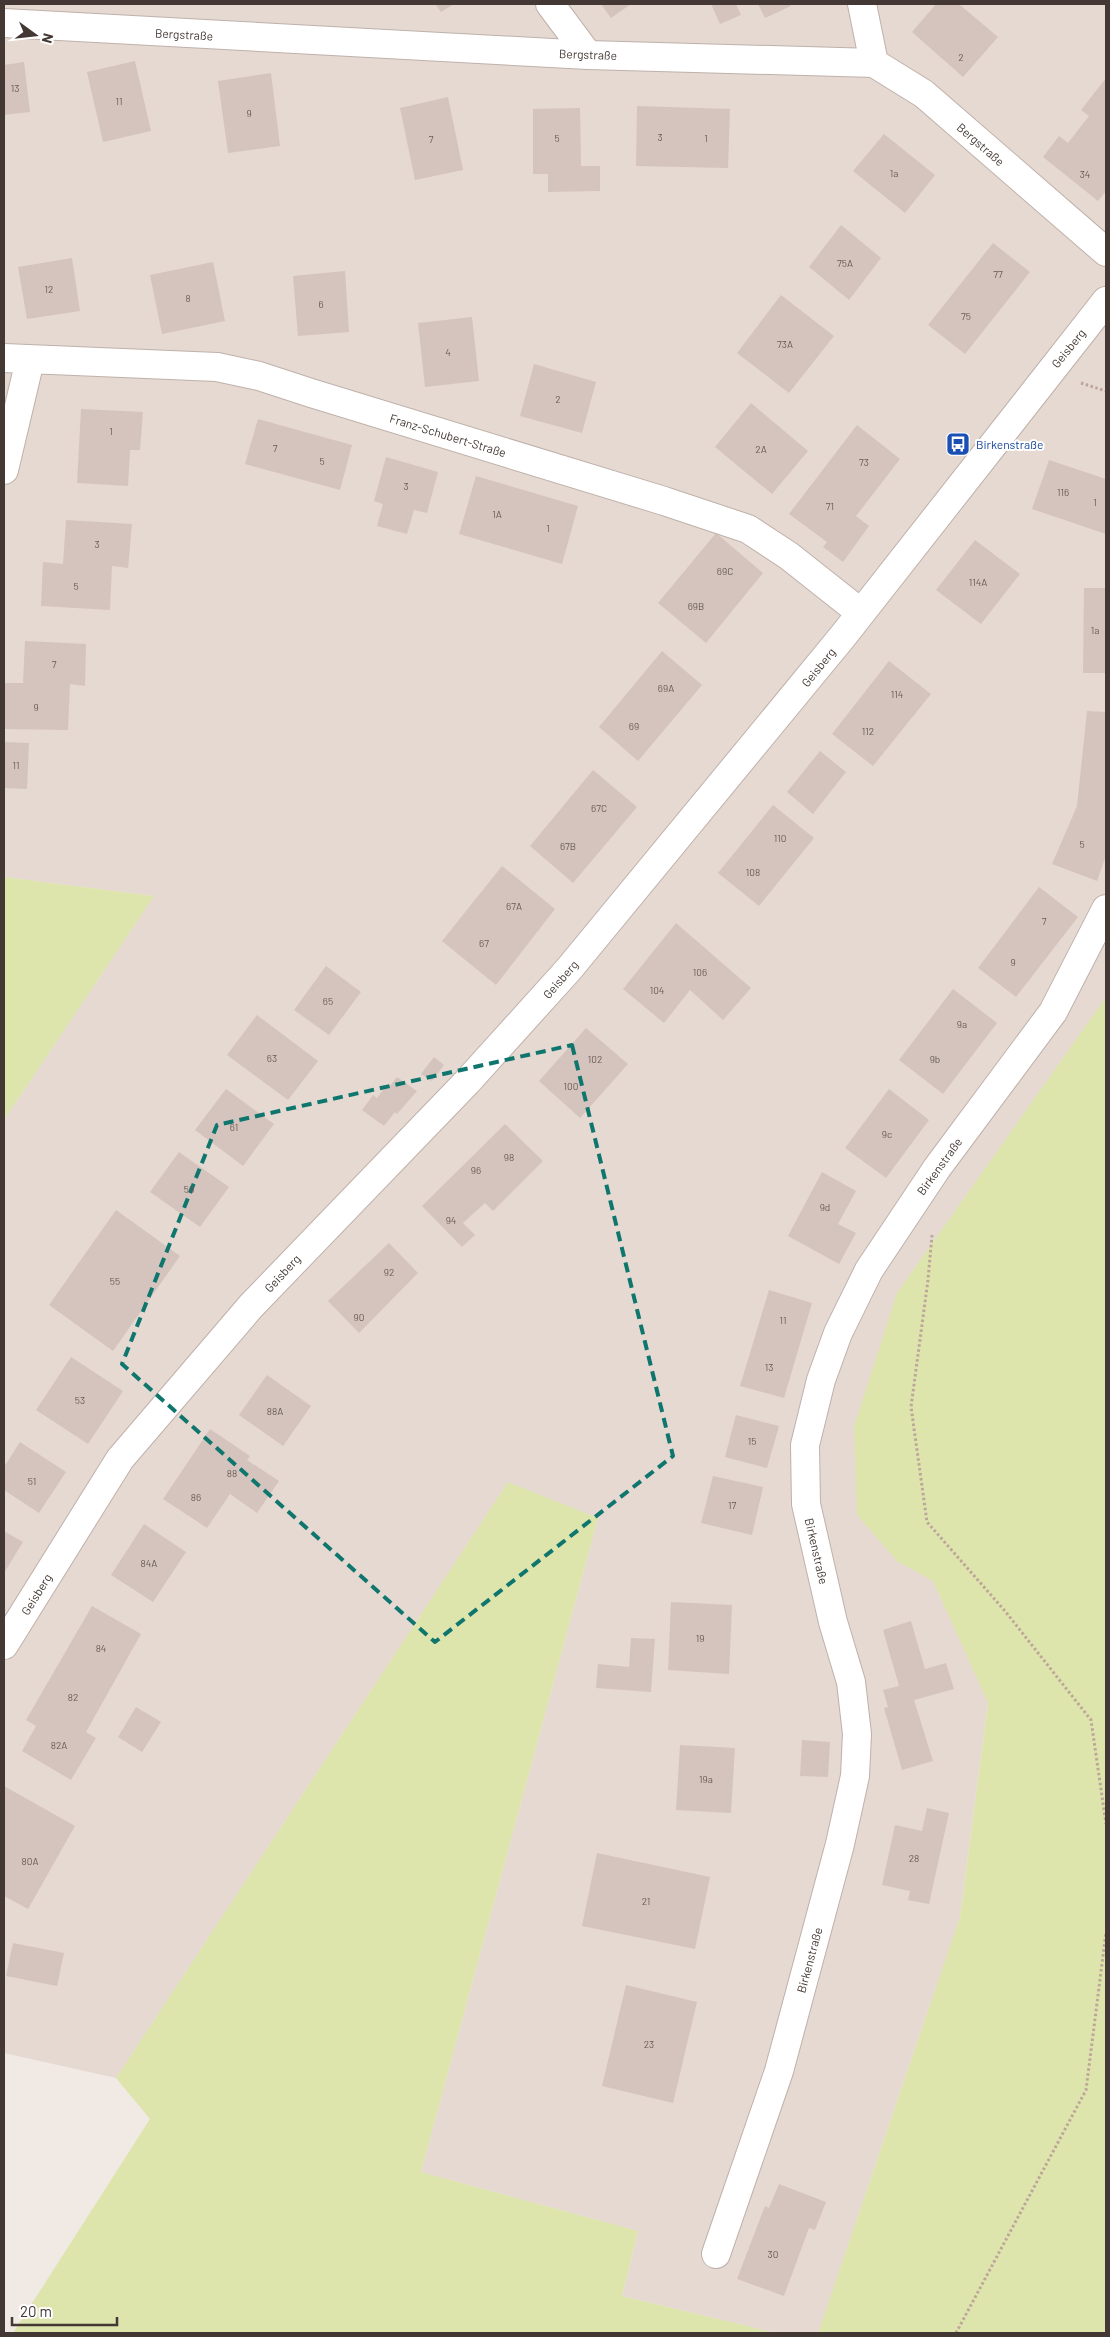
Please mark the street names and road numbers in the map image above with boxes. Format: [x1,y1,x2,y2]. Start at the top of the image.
street label: Bergstraße [155,25,213,43]
street label: Bergstraße [559,46,617,62]
street label: Bergstraße [954,120,1008,168]
street label: Geisberg [1048,326,1088,370]
street label: Franz-Schubert-Straße [388,411,508,459]
street label: Geisberg [798,645,838,689]
street label: Geisberg [540,957,580,1001]
street label: Birkenstraße [914,1135,964,1197]
street label: Geisberg [261,1251,303,1295]
street label: Birkenstraße [803,1517,831,1585]
street label: Geisberg [18,1571,54,1617]
street label: Birkenstraße [794,1926,824,1994]

